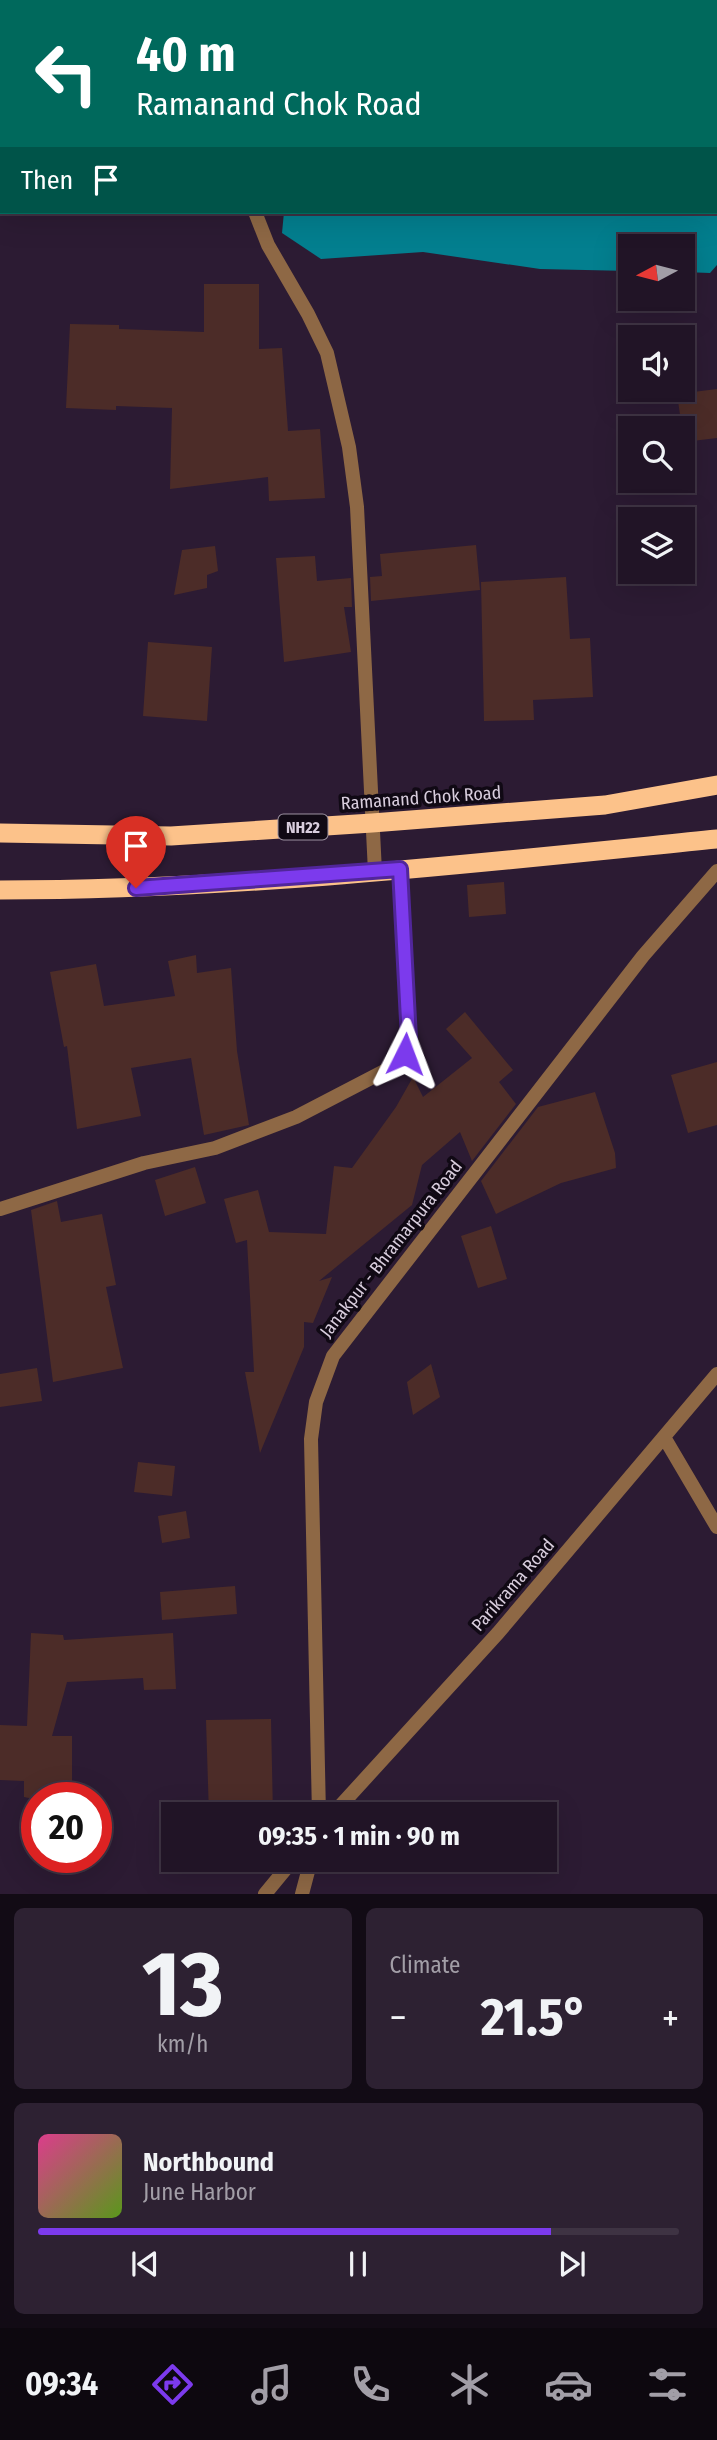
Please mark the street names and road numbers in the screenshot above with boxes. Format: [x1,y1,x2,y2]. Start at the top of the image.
street label: Ramanand Chok Road [340,781,502,815]
road number: NH22 [278,814,328,840]
street label: Janakpur - Bhramarpura Road [315,1156,467,1342]
street label: Parikrama Road [467,1534,559,1636]

